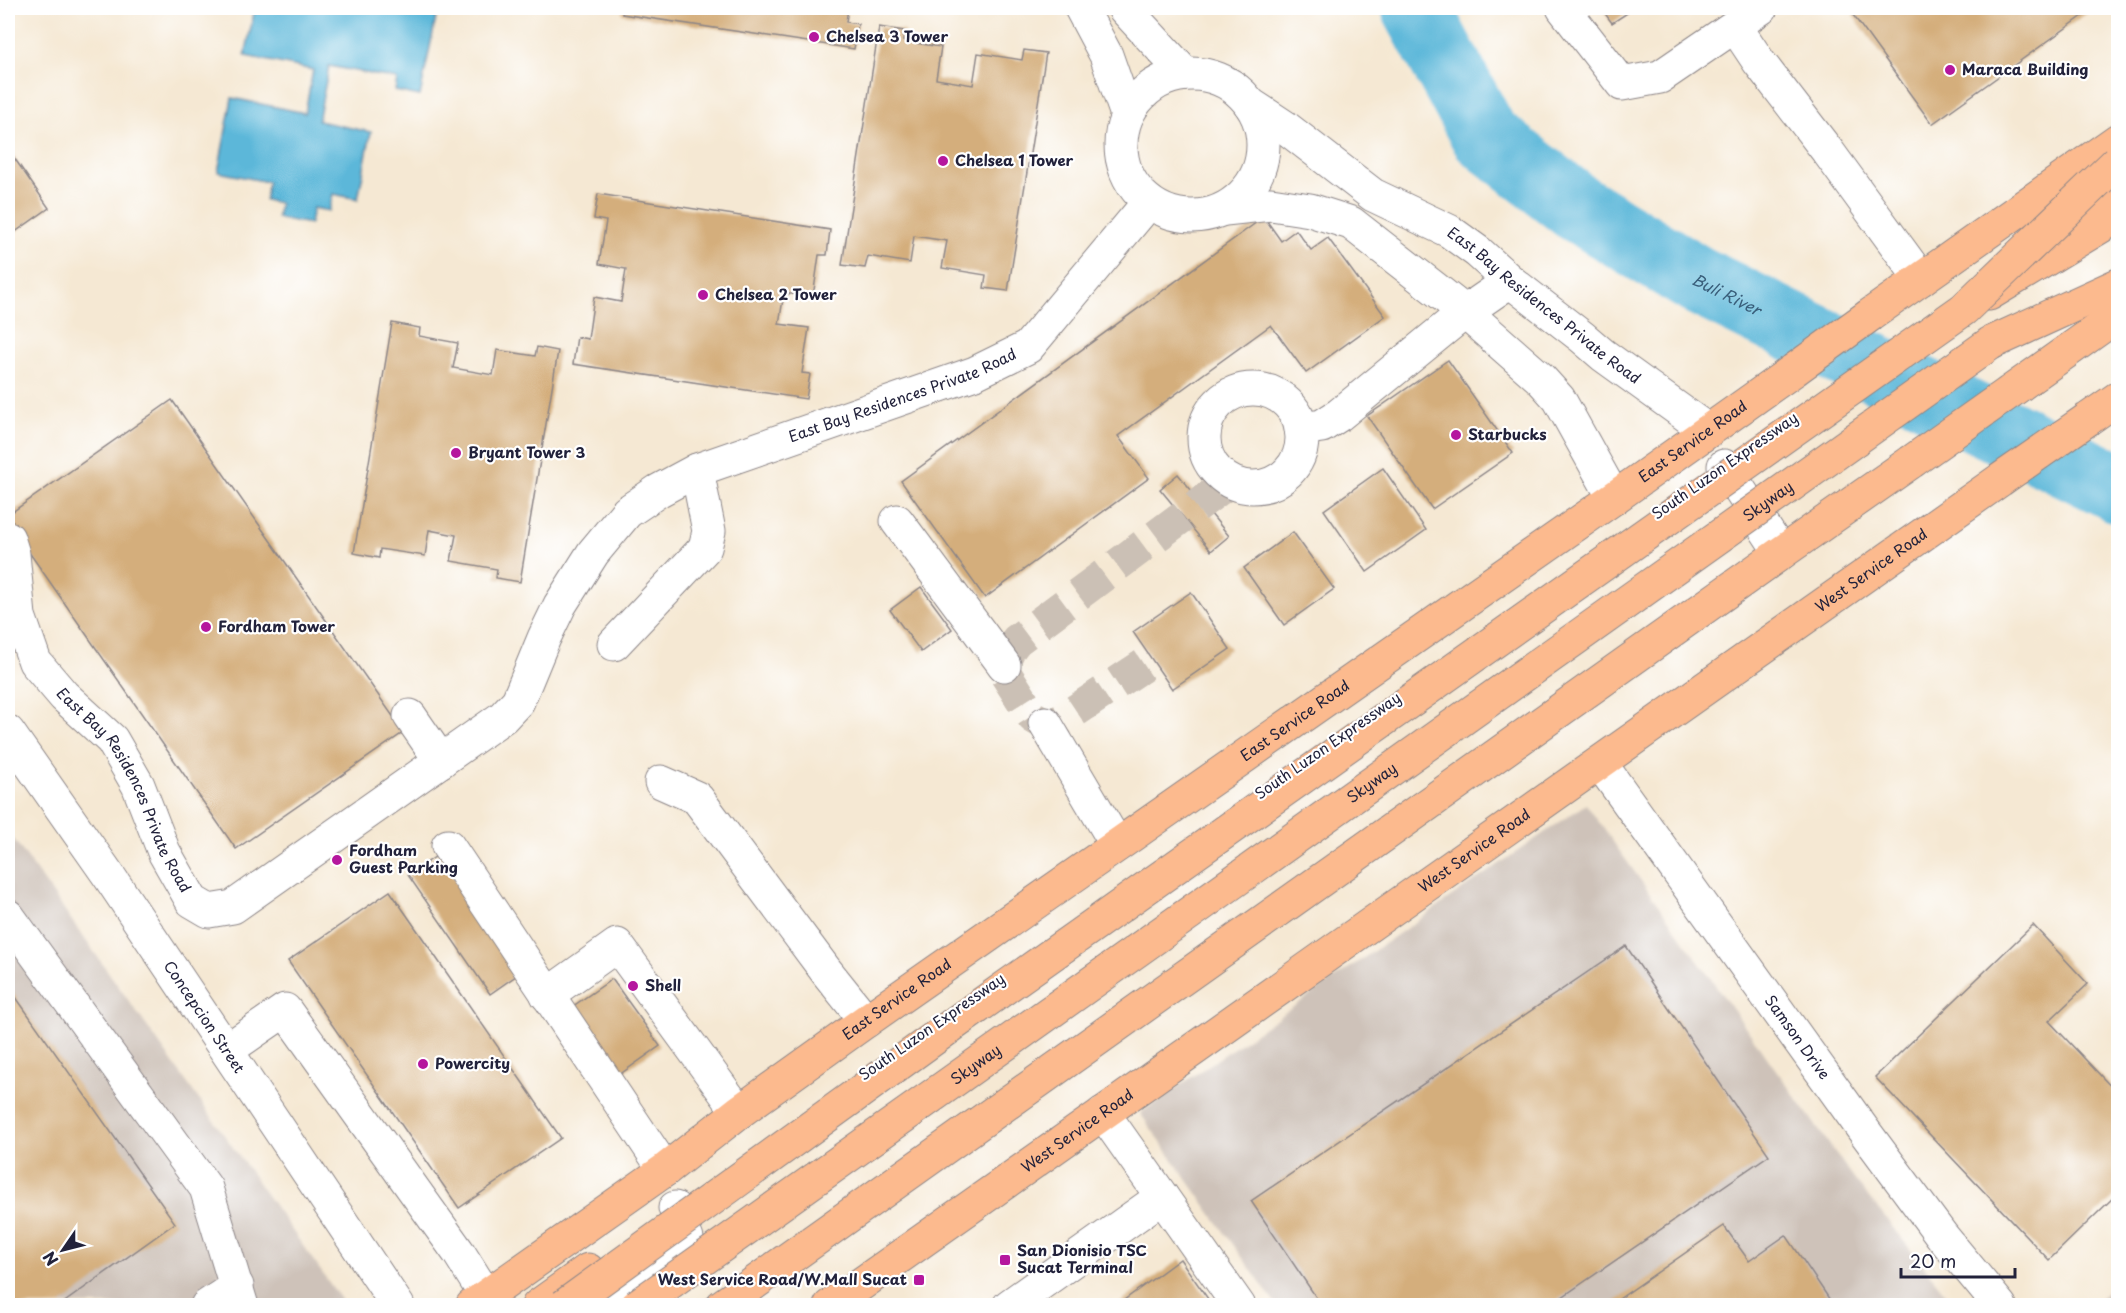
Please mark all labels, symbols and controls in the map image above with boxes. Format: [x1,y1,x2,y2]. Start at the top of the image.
place label: Chelsea 3 Tower [826,24,948,47]
marker: Chelsea 3 Tower [807,30,821,44]
place label: Maraca Building [1962,57,2089,80]
marker: Maraca Building [1943,63,1957,77]
place label: Chelsea 1 Tower [955,148,1074,171]
marker: Chelsea 1 Tower [936,154,950,168]
street label: East Bay Residences Private Road [1443,220,1646,389]
water label: Buli River [1688,266,1768,322]
place label: Chelsea 2 Tower [715,282,837,305]
marker: Chelsea 2 Tower [696,288,710,302]
street label: East Bay Residences Private Road [785,342,1020,447]
street label: East Service Road [1633,394,1751,487]
street label: South Luzon Expressway [1646,405,1802,524]
place label: Starbucks [1468,422,1547,445]
marker: Starbucks [1449,428,1463,442]
place label: Bryant Tower 3 [468,440,586,463]
marker: Bryant Tower 3 [449,446,463,460]
street label: Skyway [1737,474,1797,526]
street label: West Service Road [1810,522,1931,617]
place label: Fordham Tower [218,614,335,637]
marker: Fordham Tower [199,620,213,634]
street label: East Service Road [1235,673,1354,766]
street label: East Bay Residences Private Road [52,682,198,896]
street label: South Luzon Expressway [1249,685,1405,804]
street label: Skyway [1341,756,1401,808]
street label: West Service Road [1413,802,1534,897]
place label: Fordham Guest Parking [349,838,458,878]
marker: Fordham Guest Parking [330,853,344,867]
street label: East Service Road [837,952,955,1045]
street label: Concepcion Street [159,955,251,1077]
street label: South Luzon Expressway [853,966,1009,1085]
place label: Shell [645,973,681,996]
marker: Shell [626,979,640,993]
street label: Samson Drive [1760,990,1837,1084]
street label: Skyway [945,1038,1005,1090]
place label: Powercity [435,1051,510,1074]
marker: Powercity [416,1057,430,1071]
street label: West Service Road [1016,1082,1137,1178]
north arrow [33,1220,93,1280]
place label: San Dionisio TSC Sucat Terminal [1017,1238,1147,1278]
scale bar [1901,1241,2015,1279]
text: N [36,1247,63,1271]
text: 20 m [1910,1247,1956,1274]
marker: San Dionisio TSC Sucat Terminal [998,1253,1012,1267]
place label: West Service Road/W.Mall Sucat [658,1267,907,1290]
marker: West Service Road/W.Mall Sucat [912,1273,926,1287]

